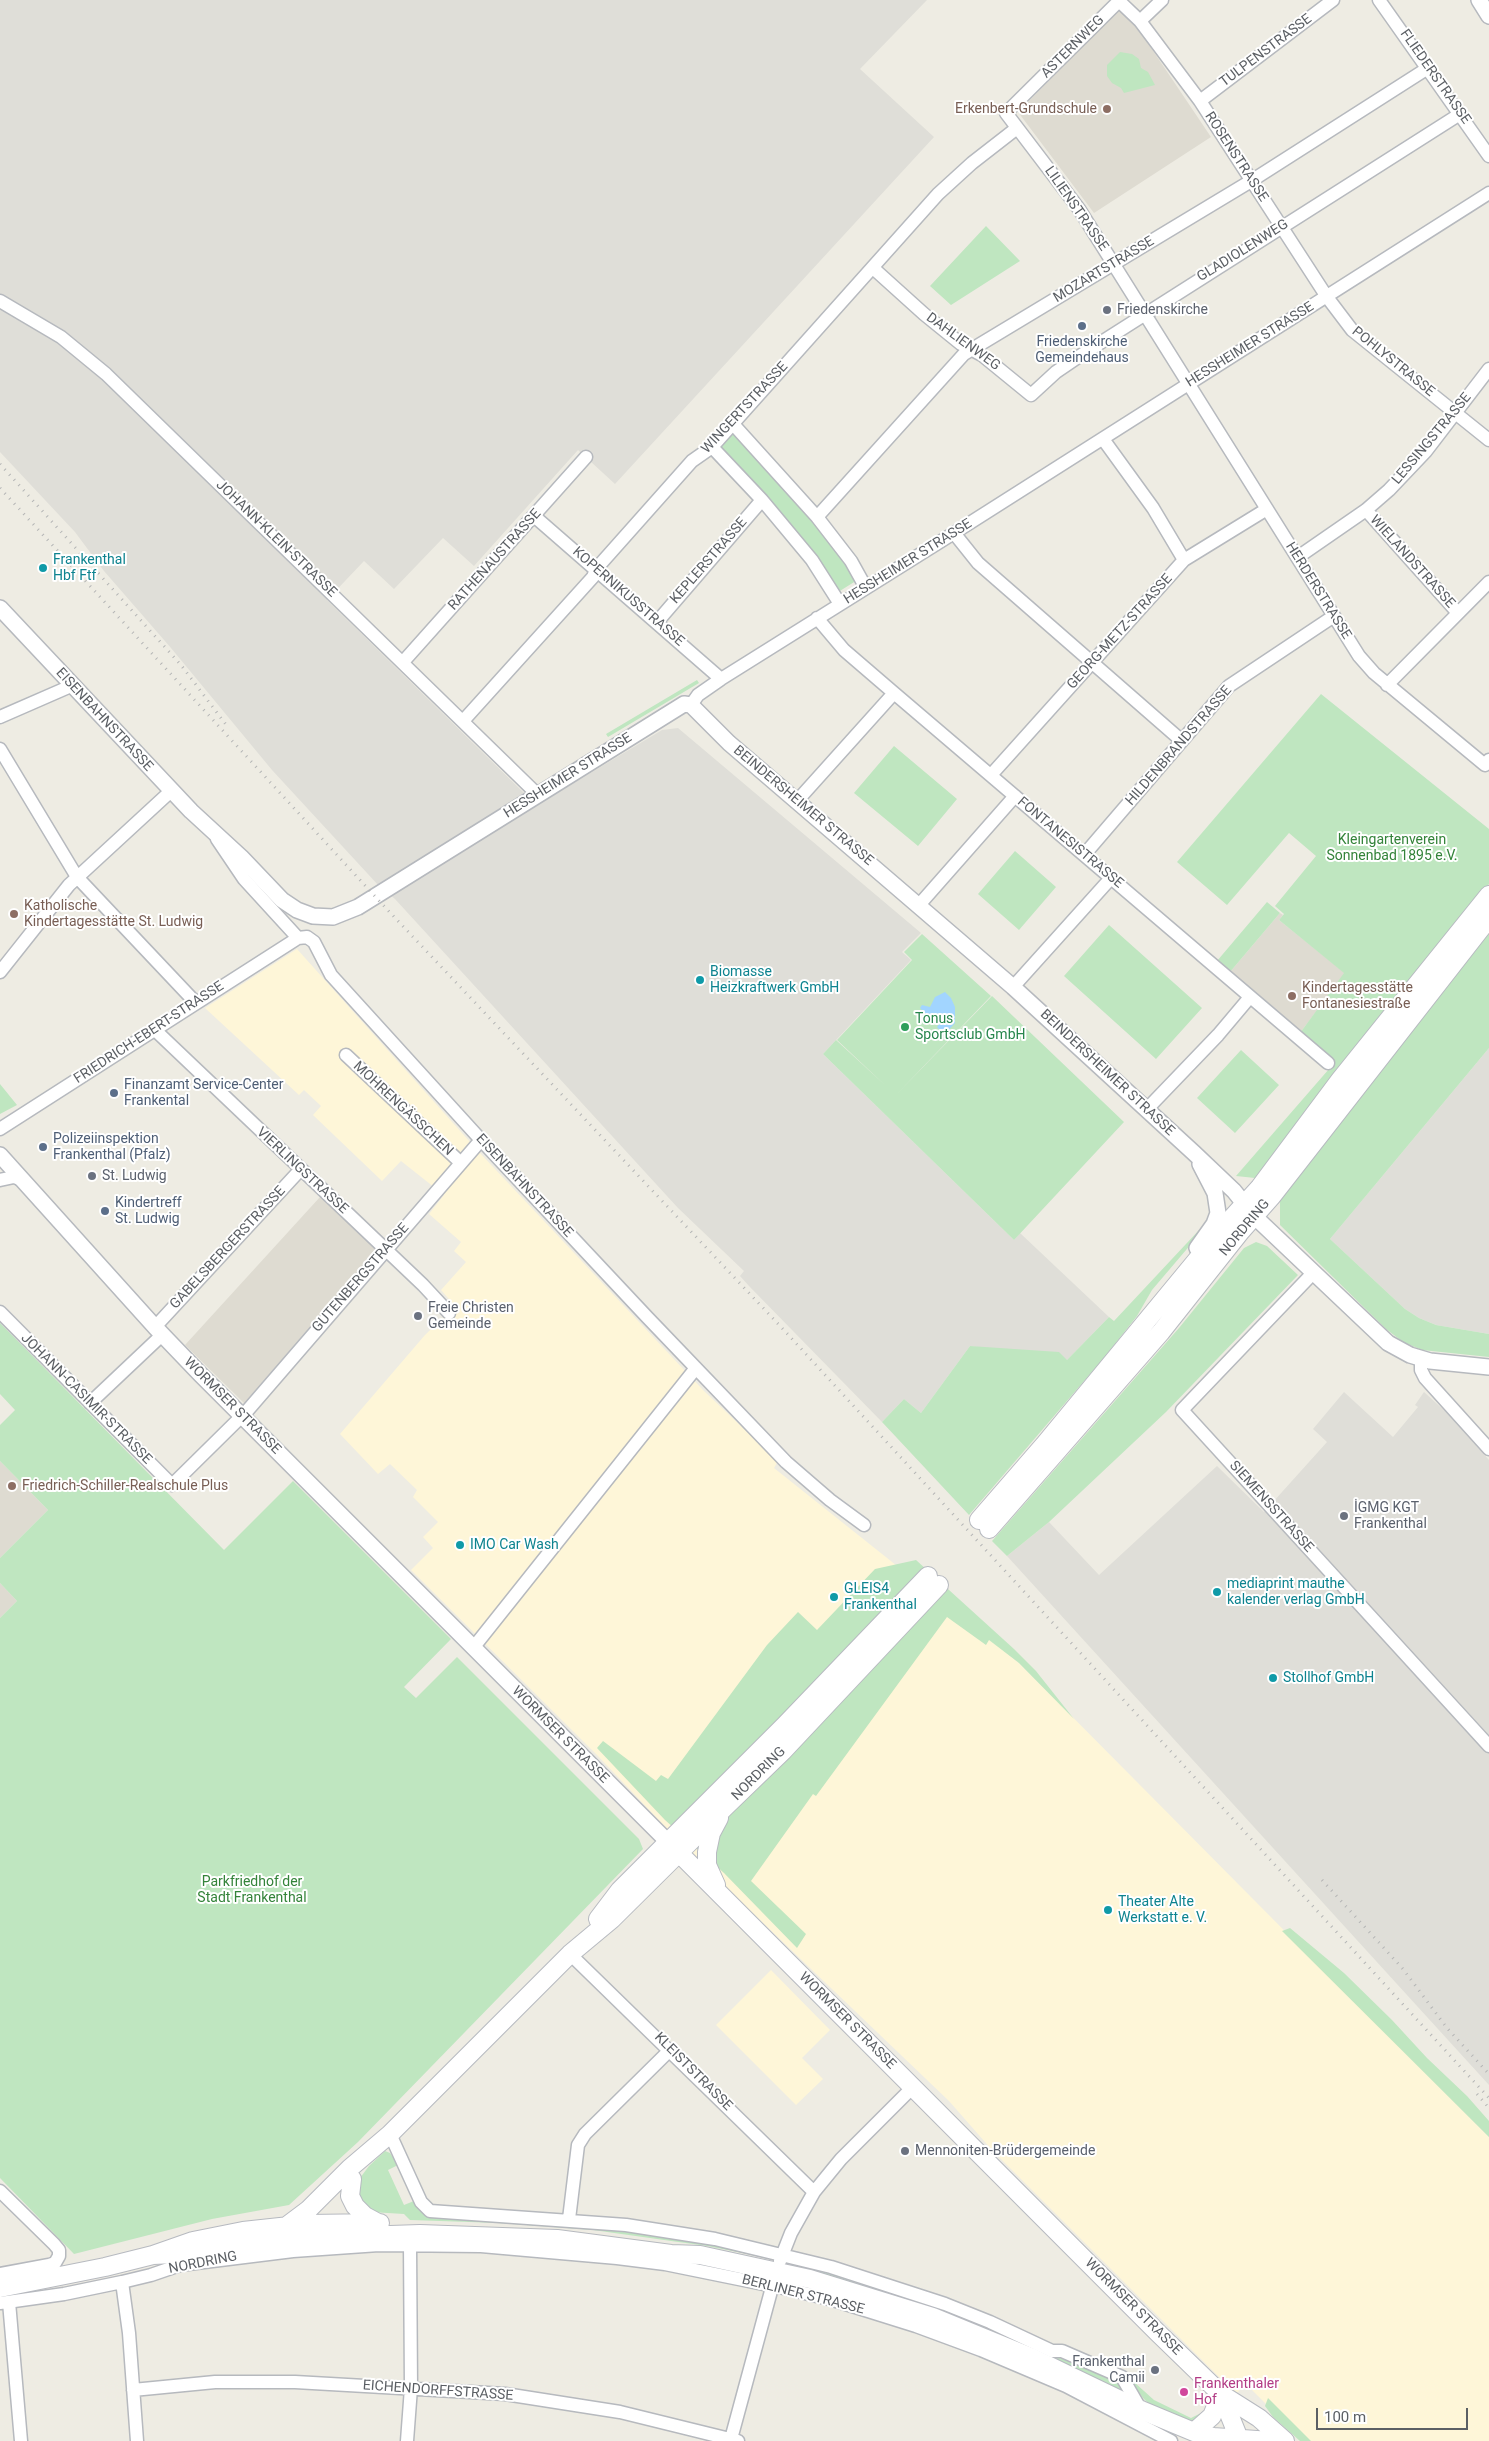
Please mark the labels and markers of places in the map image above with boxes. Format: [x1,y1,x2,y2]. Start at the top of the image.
place label: Erkenbert-Grundschule [955,101,1097,117]
marker: Erkenbert-Grundschule [1101,103,1113,115]
place label: Friedenskirche [1117,302,1208,318]
marker: Friedenskirche [1101,304,1113,316]
marker: Friedenskirche Gemeindehaus [1076,320,1088,332]
place label: Friedenskirche Gemeindehaus [1035,334,1129,367]
place label: Frankenthal Hbf Ftf [53,552,126,584]
marker: Frankenthal Hbf Ftf [37,562,49,574]
place label: Katholische Kindertagesstätte St. Ludwig [24,898,203,930]
marker: Katholische Kindertagesstätte St. Ludwig [8,908,20,920]
place label: Biomasse Heizkraftwerk GmbH [710,964,839,996]
marker: Biomasse Heizkraftwerk GmbH [694,974,706,986]
place label: Kindertagesstätte Fontanesiestraße [1302,980,1413,1012]
marker: Kindertagesstätte Fontanesiestraße [1286,990,1298,1002]
place label: Tonus Sportsclub GmbH [915,1011,1025,1044]
marker: Tonus Sportsclub GmbH [899,1021,911,1033]
place label: Finanzamt Service-Center Frankental [124,1077,284,1110]
marker: Finanzamt Service-Center Frankental [108,1087,120,1099]
place label: Polizeiinspektion Frankenthal (Pfalz) [53,1131,171,1164]
marker: Polizeiinspektion Frankenthal (Pfalz) [37,1141,49,1153]
place label: St. Ludwig [102,1168,167,1184]
marker: St. Ludwig [86,1170,98,1182]
place label: Kindertreff St. Ludwig [115,1195,182,1228]
marker: Kindertreff St. Ludwig [99,1205,111,1217]
place label: Freie Christen Gemeinde [428,1300,514,1332]
marker: Freie Christen Gemeinde [412,1310,424,1322]
place label: Friedrich-Schiller-Realschule Plus [22,1478,228,1494]
marker: Friedrich-Schiller-Realschule Plus [6,1480,18,1492]
place label: İGMG KGT Frankenthal [1354,1500,1427,1532]
marker: İGMG KGT Frankenthal [1338,1510,1350,1522]
place label: IMO Car Wash [470,1537,559,1553]
marker: IMO Car Wash [454,1539,466,1551]
place label: mediaprint mauthe kalender verlag GmbH [1227,1576,1365,1608]
place label: GLEIS4 Frankenthal [844,1581,917,1614]
marker: mediaprint mauthe kalender verlag GmbH [1211,1586,1223,1598]
marker: GLEIS4 Frankenthal [828,1591,840,1603]
place label: Stollhof GmbH [1283,1670,1374,1686]
marker: Stollhof GmbH [1267,1672,1279,1684]
place label: Theater Alte Werkstatt e. V. [1118,1894,1207,1926]
marker: Theater Alte Werkstatt e. V. [1102,1904,1114,1916]
place label: Mennoniten-Brüdergemeinde [915,2143,1095,2159]
marker: Mennoniten-Brüdergemeinde [899,2145,911,2157]
place label: Frankenthal Camii [1072,2354,1145,2386]
marker: Frankenthal Camii [1149,2364,1161,2376]
place label: Frankenthaler Hof [1194,2376,1279,2408]
marker: Frankenthaler Hof [1178,2386,1190,2398]

